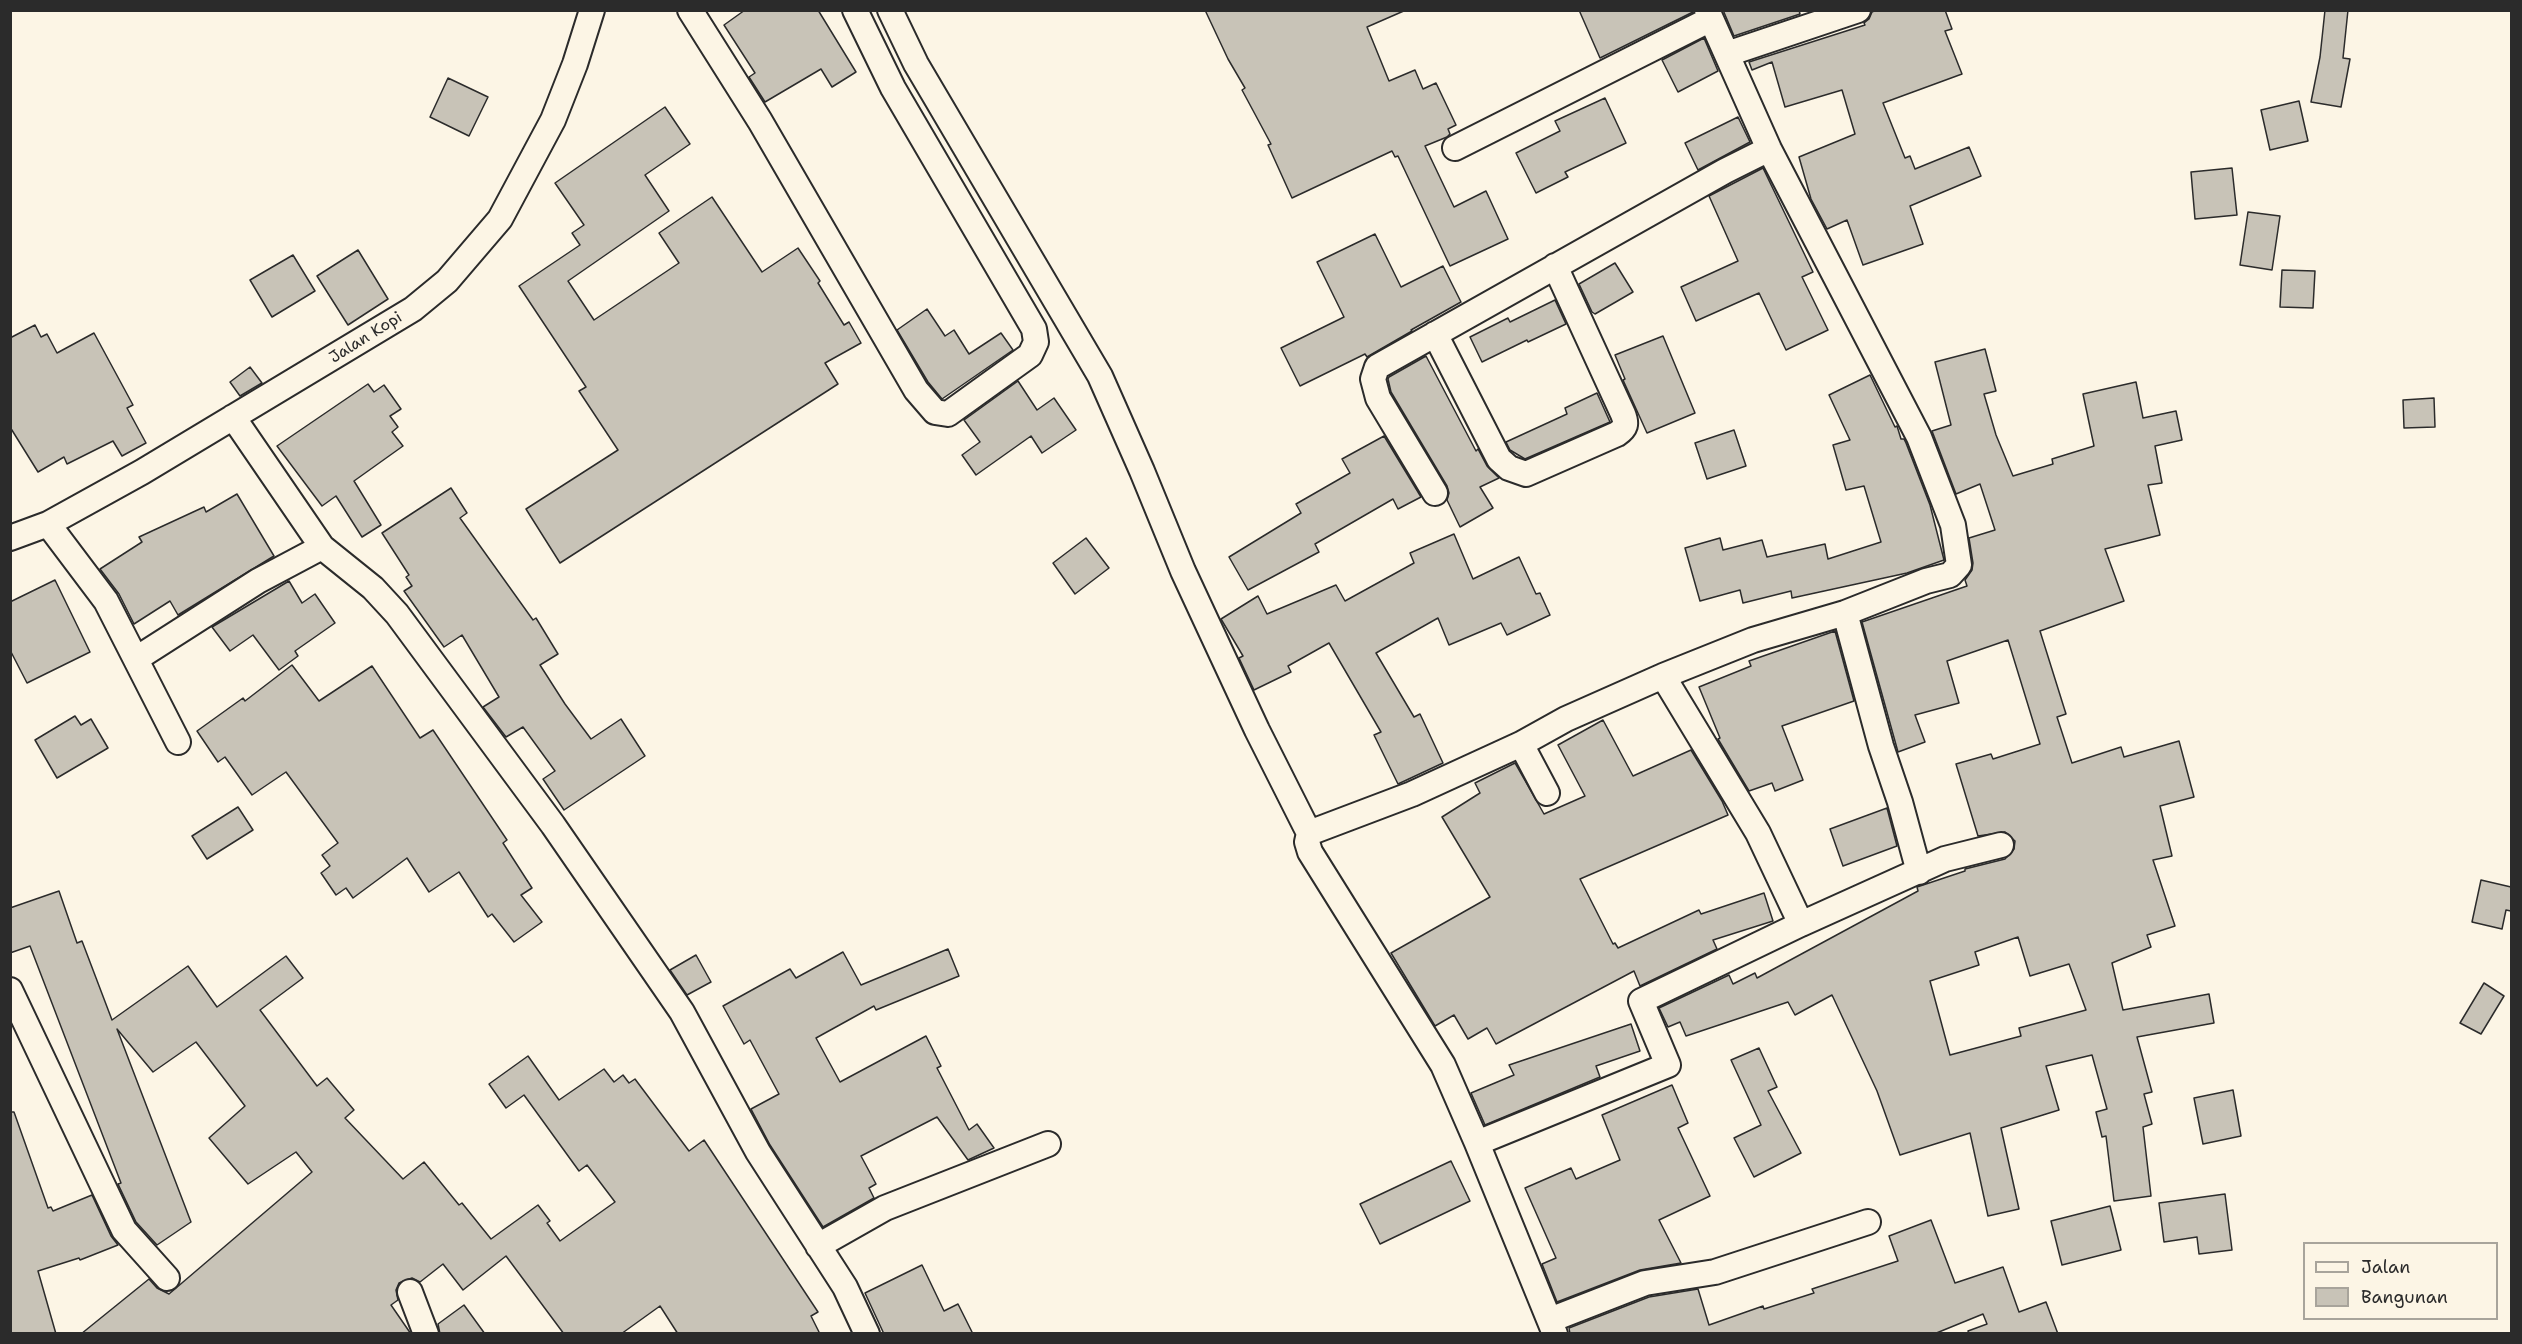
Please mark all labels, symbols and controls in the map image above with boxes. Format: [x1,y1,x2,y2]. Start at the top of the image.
street label: Jalan Kopi [326,308,406,368]
legend [2303,1242,2498,1320]
text: Jalan [2361,1255,2410,1279]
text: Bangunan [2361,1285,2448,1309]

